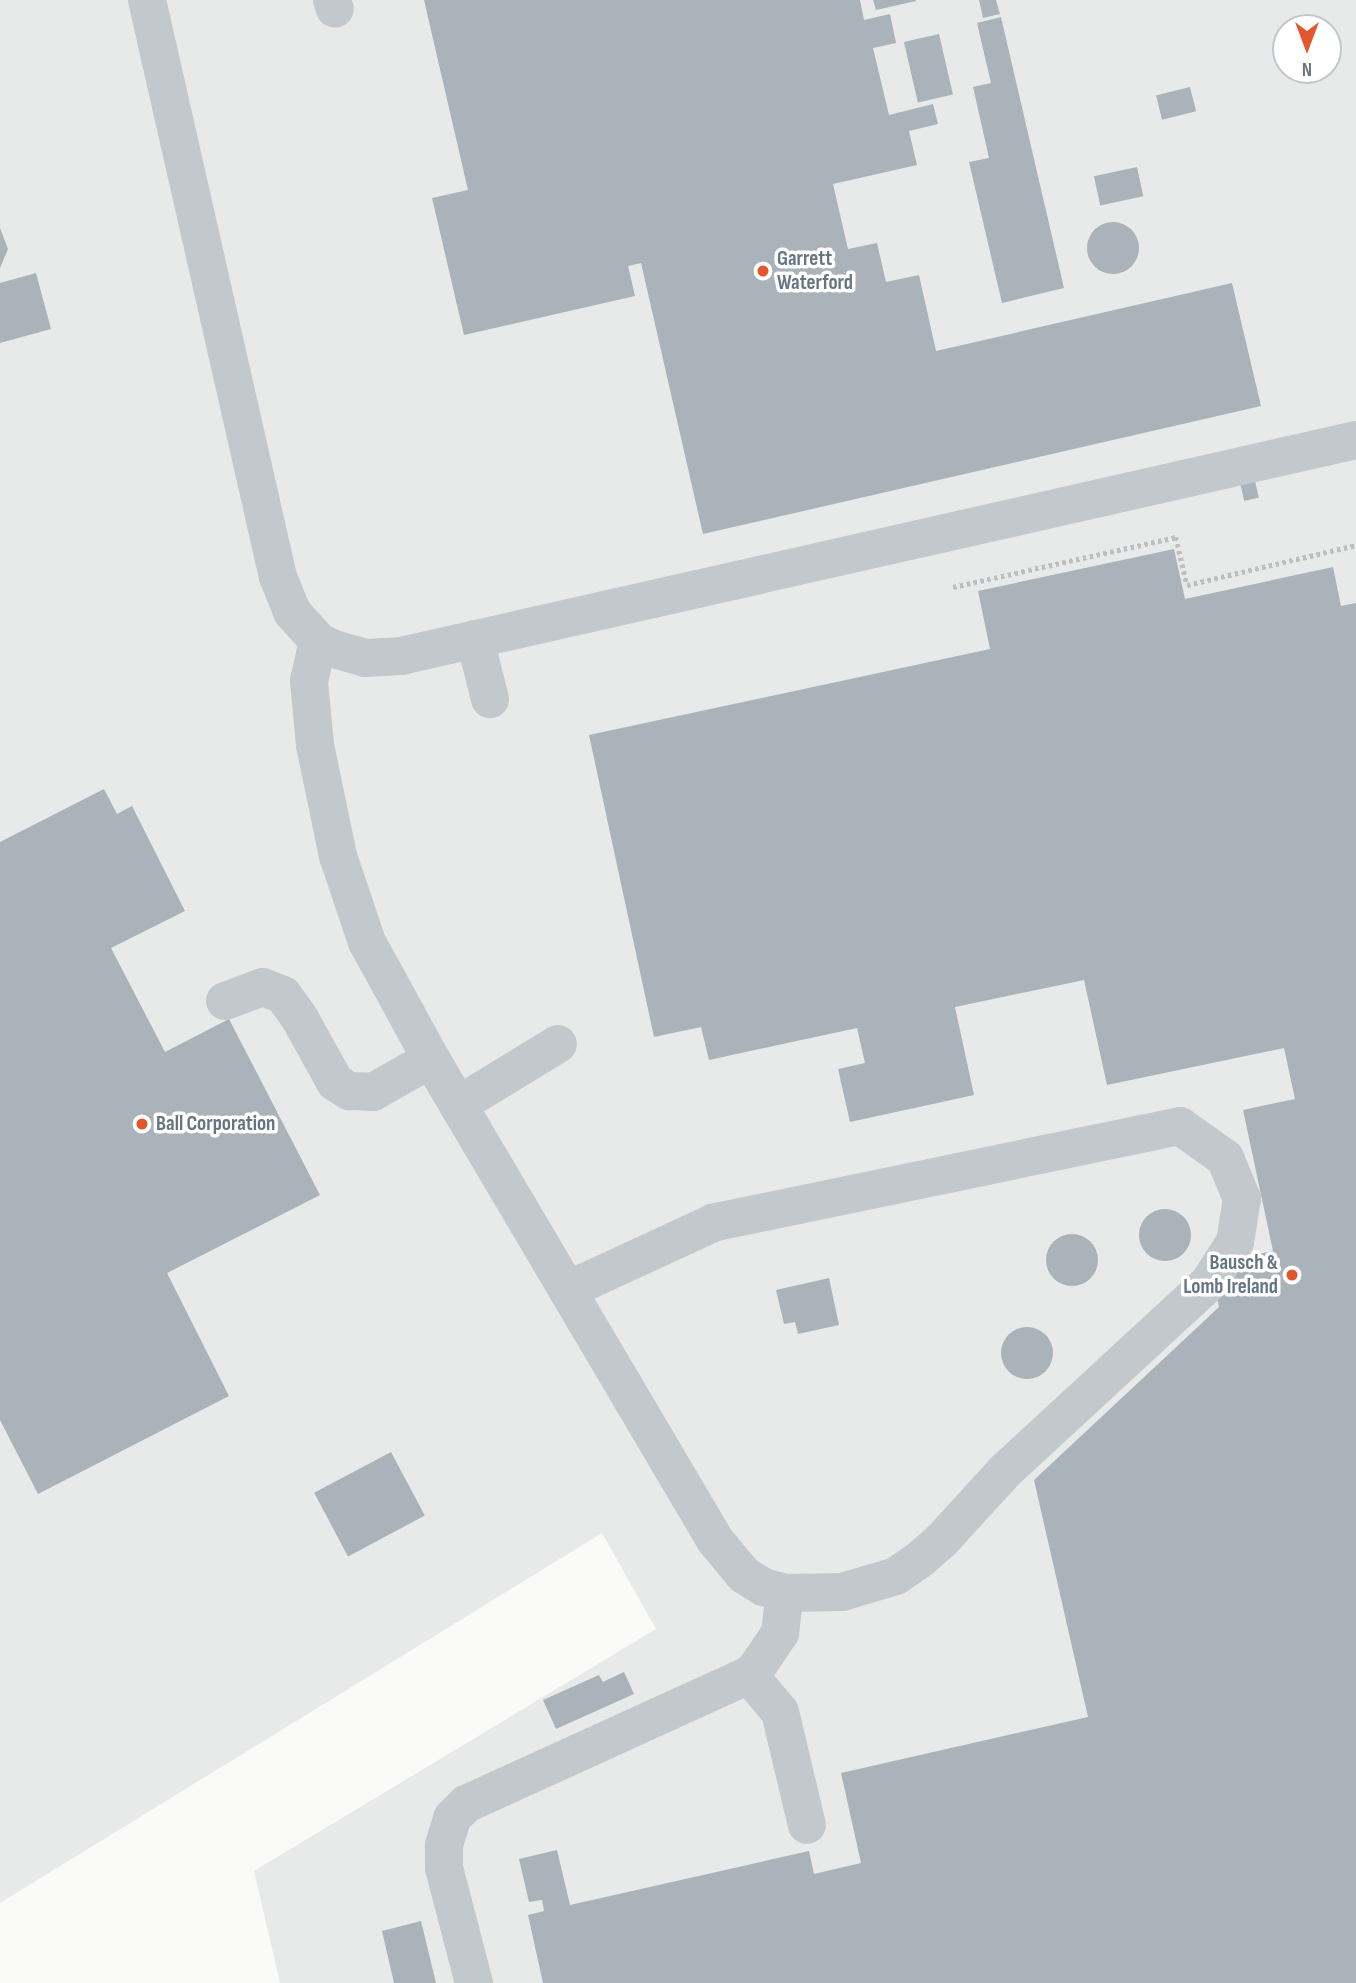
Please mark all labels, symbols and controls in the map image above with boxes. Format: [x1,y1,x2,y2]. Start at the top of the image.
north arrow [1272,14,1342,84]
text: N [1302,57,1312,80]
place label: Garrett Waterford [777,246,853,296]
marker: Garrett Waterford [755,263,771,279]
place label: Ball Corporation [156,1111,275,1137]
marker: Ball Corporation [134,1116,150,1132]
place label: Bausch & Lomb Ireland [1183,1250,1278,1300]
marker: Bausch & Lomb Ireland [1284,1267,1300,1283]

